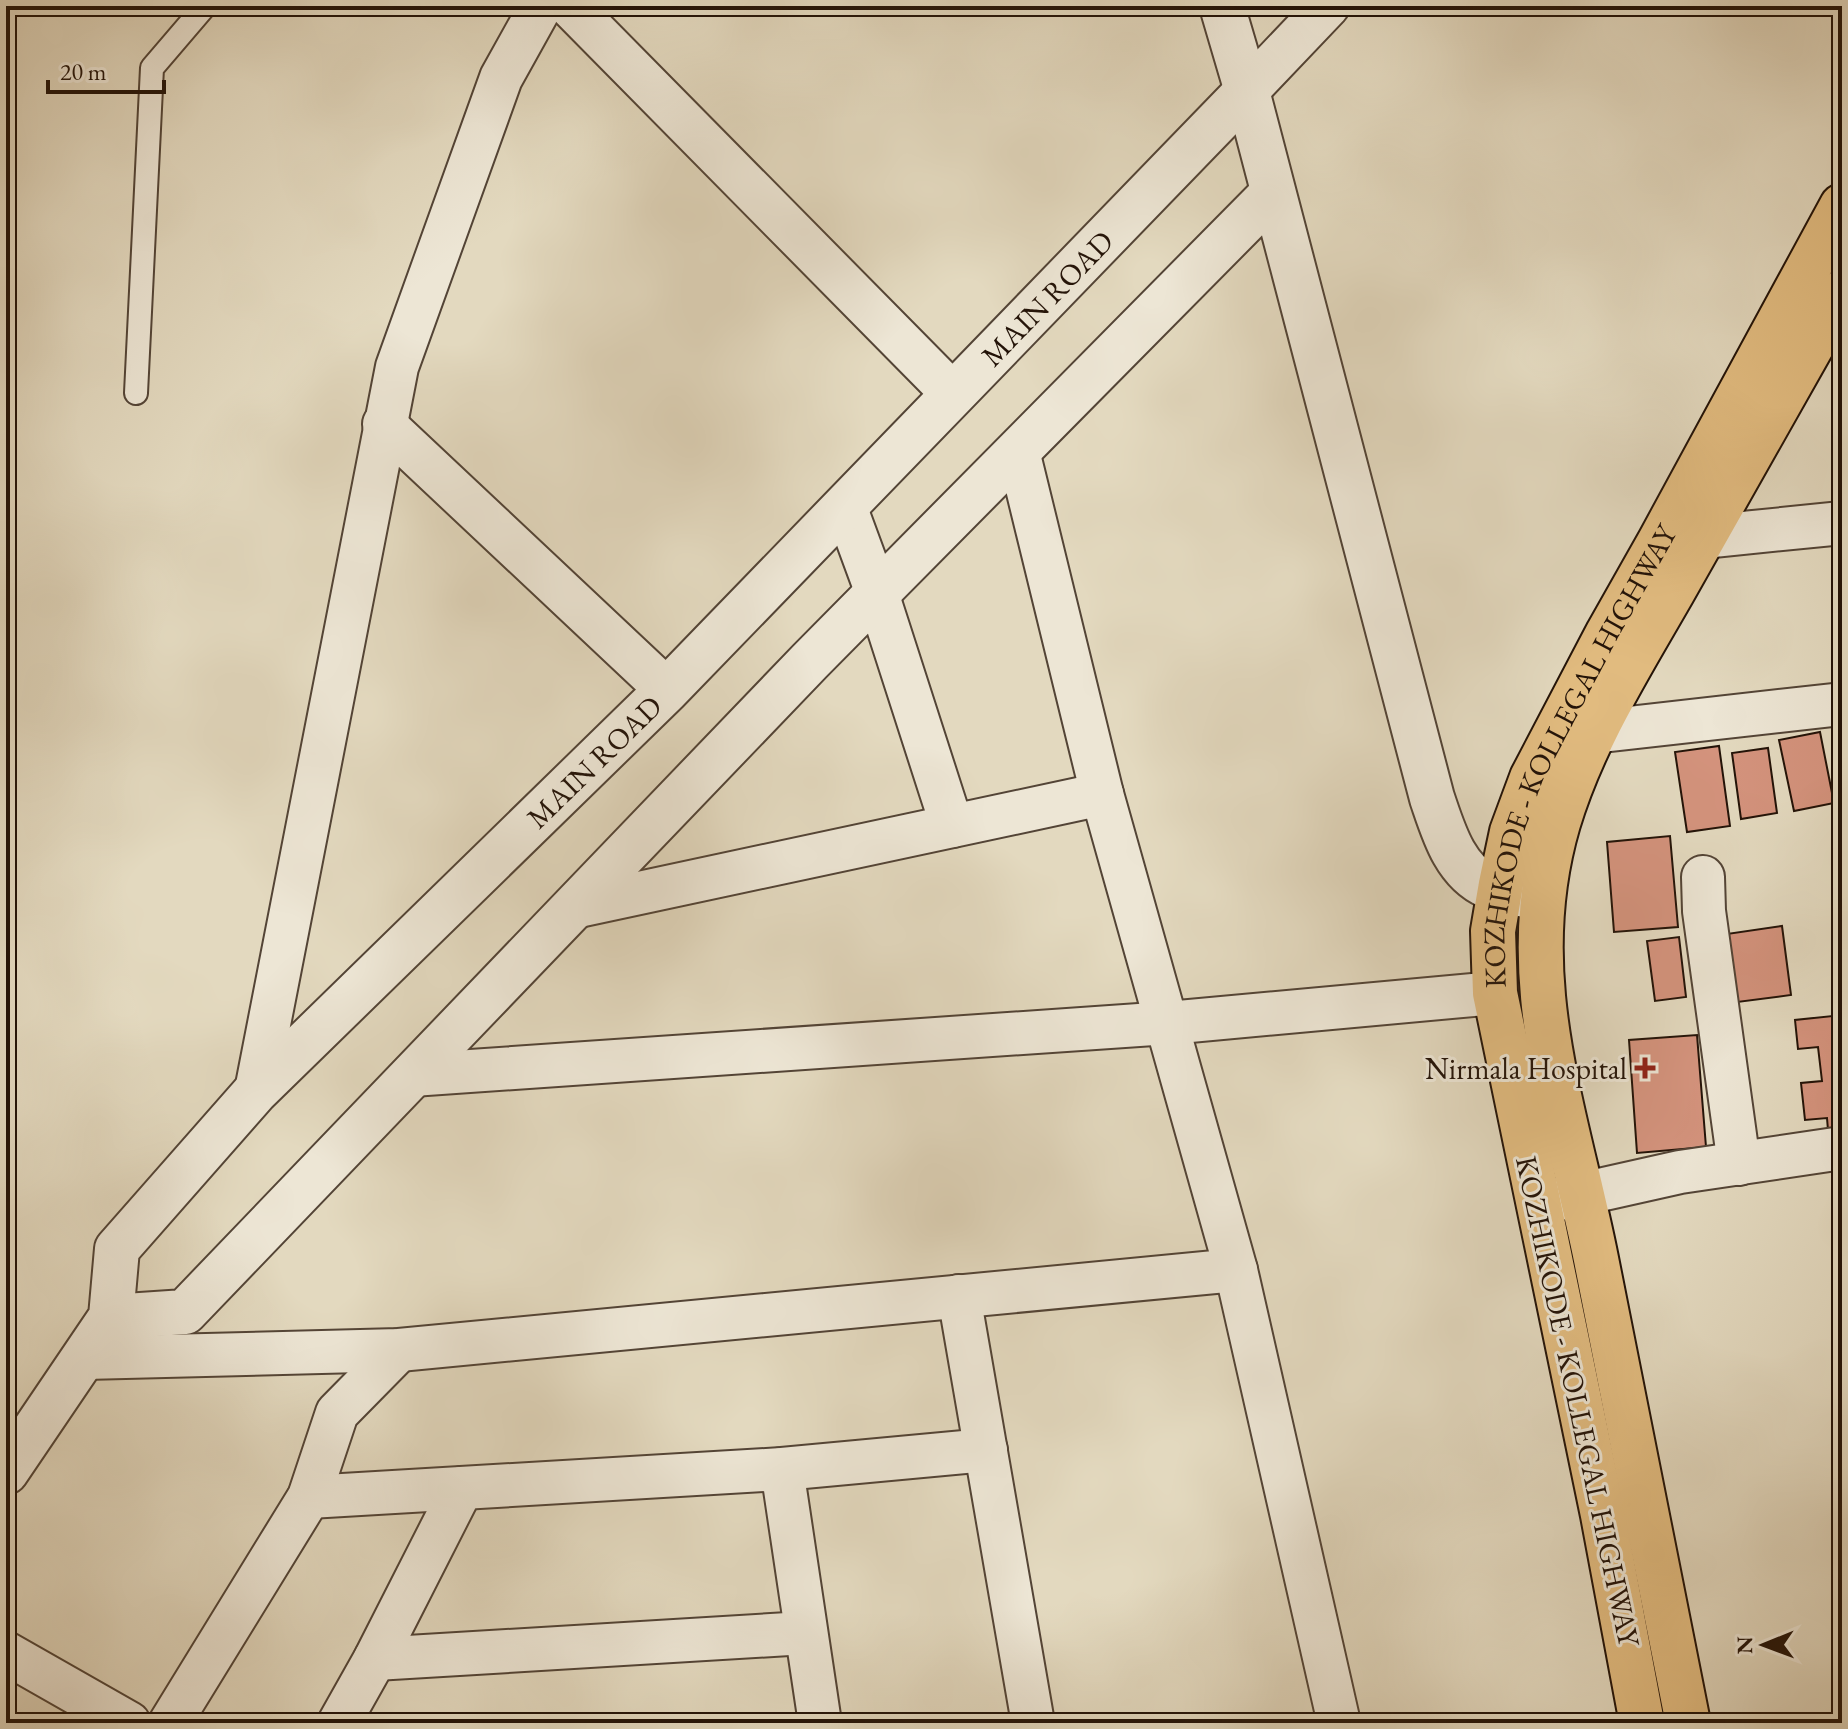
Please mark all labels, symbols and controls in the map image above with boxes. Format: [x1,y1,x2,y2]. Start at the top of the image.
scale bar [48,44,164,94]
text: 20 m [60,56,107,87]
street label: MAIN ROAD [972,222,1121,374]
street label: KOZHIKODE - KOLLEGAL HIGHWAY [1473,516,1685,989]
street label: MAIN ROAD [518,686,670,836]
place label: Nirmala Hospital [1425,1049,1627,1088]
marker: Nirmala Hospital [1634,1057,1656,1079]
street label: KOZHIKODE - KOLLEGAL HIGHWAY [1507,1152,1649,1651]
north arrow [1724,1605,1804,1685]
text: N [1730,1636,1759,1654]

